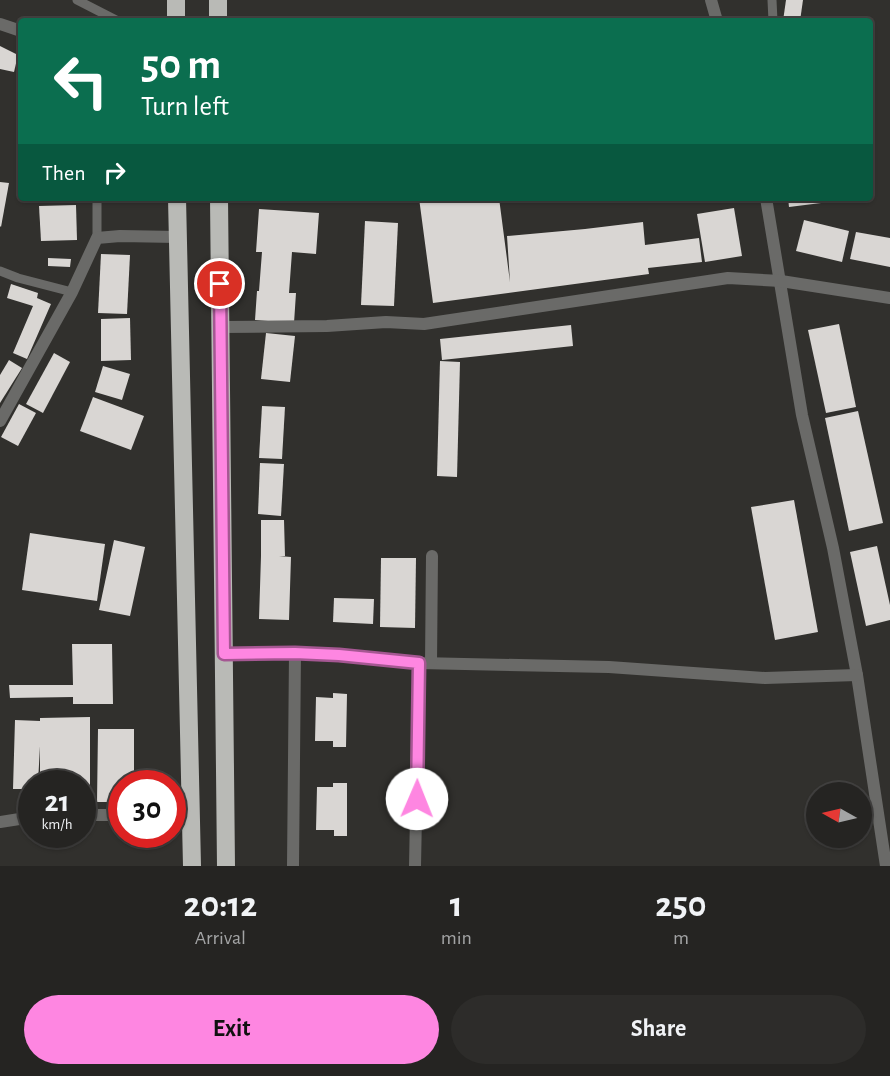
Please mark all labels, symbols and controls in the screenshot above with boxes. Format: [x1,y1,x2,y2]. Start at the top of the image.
icon: left [42,42,120,120]
text: 50 m [141,44,221,86]
text: Turn left [141,93,229,120]
icon: right [98,156,131,189]
text: Then [42,162,86,184]
pin [194,258,245,309]
icon: arrive [203,267,236,300]
position arrow [385,767,449,831]
speed limit sign: 30 [108,770,186,848]
north arrow [806,782,872,848]
map controls [806,782,872,848]
text: 21 [45,787,69,817]
text: km/h [42,817,72,832]
text: 20:12 [183,887,257,923]
text: 1 [450,887,463,923]
text: 250 [655,887,707,923]
text: Arrival [195,928,246,948]
text: min [441,928,472,948]
text: m [673,928,689,948]
button: Exit [24,995,439,1064]
button: Share [451,995,866,1064]

